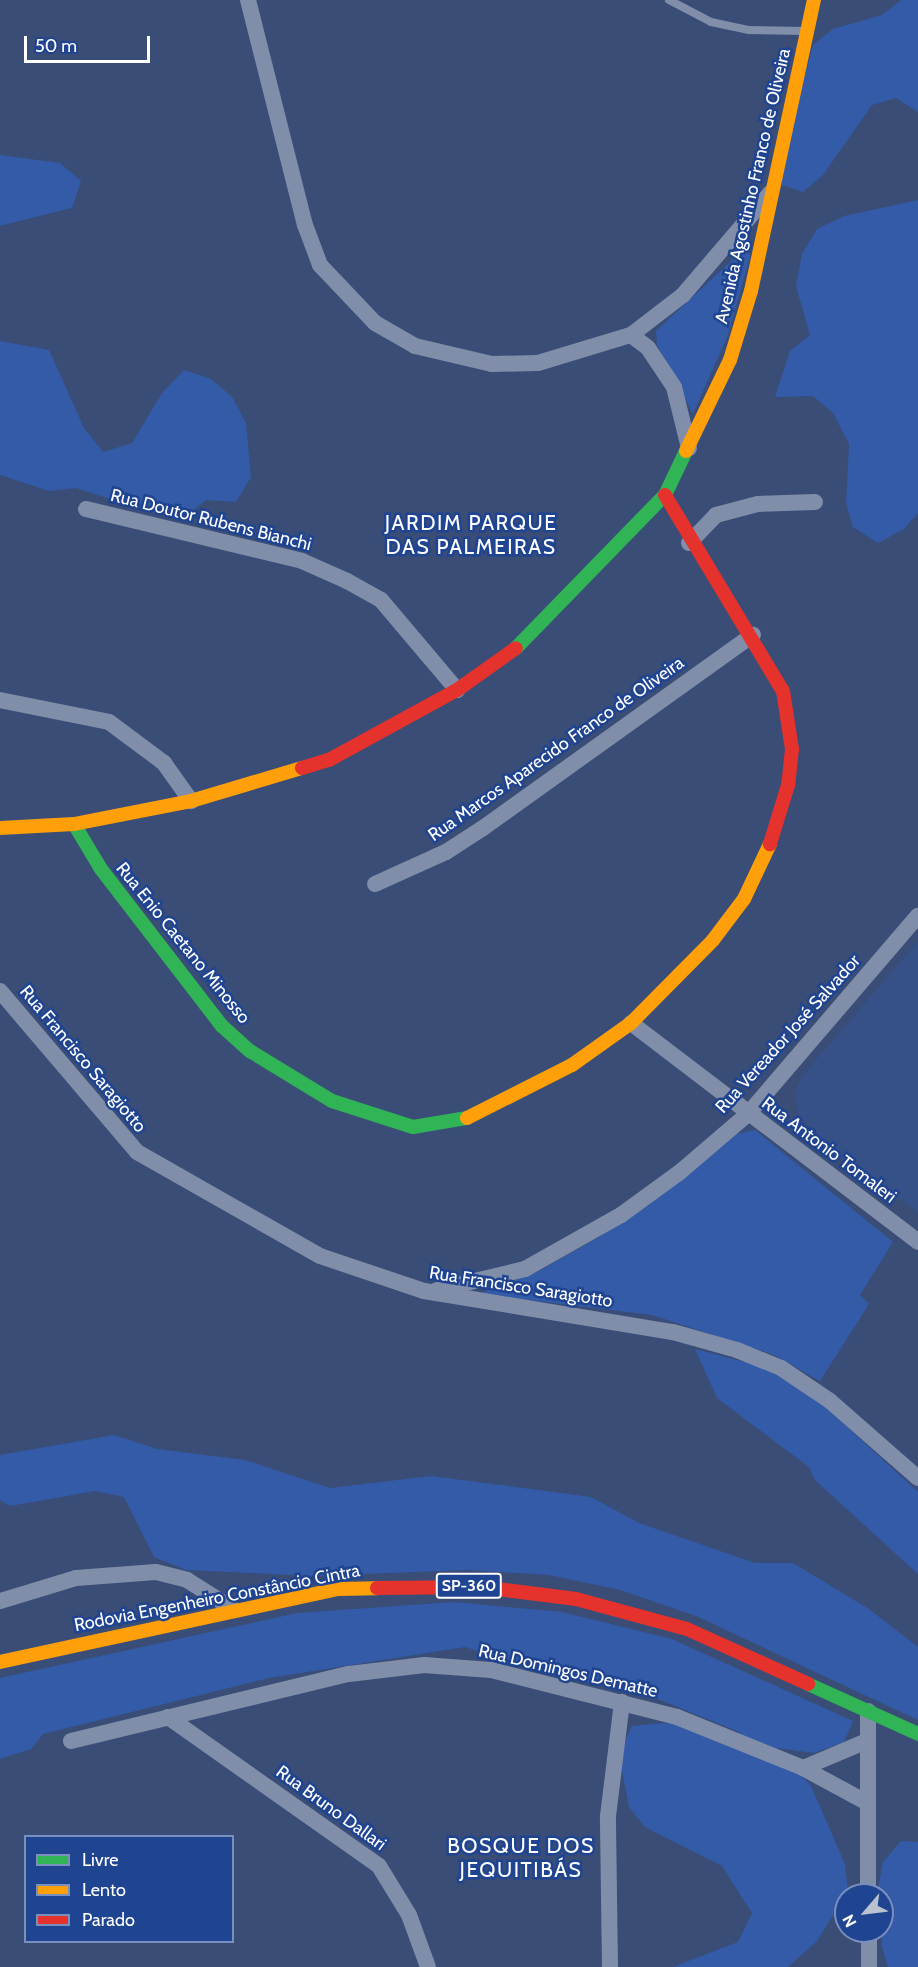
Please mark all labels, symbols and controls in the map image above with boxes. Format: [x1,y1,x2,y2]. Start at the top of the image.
scale bar [27,24,153,62]
text: 50 m [35,35,77,57]
street label: Avenida Agostinho Franco de Oliveira [711,46,795,326]
street label: Rua Doutor Rubens Bianchi [108,485,314,555]
district label: JARDIM PARQUE DAS PALMEIRAS [385,510,557,560]
street label: Rua Marcos Aparecido Franco de Oliveira [424,652,688,846]
street label: Rua Enio Caetano Minosso [111,858,255,1028]
street label: Rua Vereador José Salvador [711,950,865,1118]
street label: Rua Francisco Saragiotto [15,981,151,1137]
street label: Rua Antonio Tomaleri [757,1092,901,1208]
street label: Rua Francisco Saragiotto [428,1262,614,1312]
street label: Rodovia Engenheiro Constâncio Cintra [72,1560,362,1636]
road number: SP-360 [434,1573,504,1599]
street label: Rua Domingos Dematte [476,1640,660,1702]
street label: Rua Bruno Dallari [272,1761,390,1855]
district label: BOSQUE DOS JEQUITIBÁS [447,1833,595,1883]
legend [24,1835,234,1943]
text: Livre [82,1849,118,1871]
text: Lento [82,1879,126,1901]
north arrow [834,1883,894,1943]
text: Parado [82,1909,135,1931]
text: N [838,1911,860,1930]

